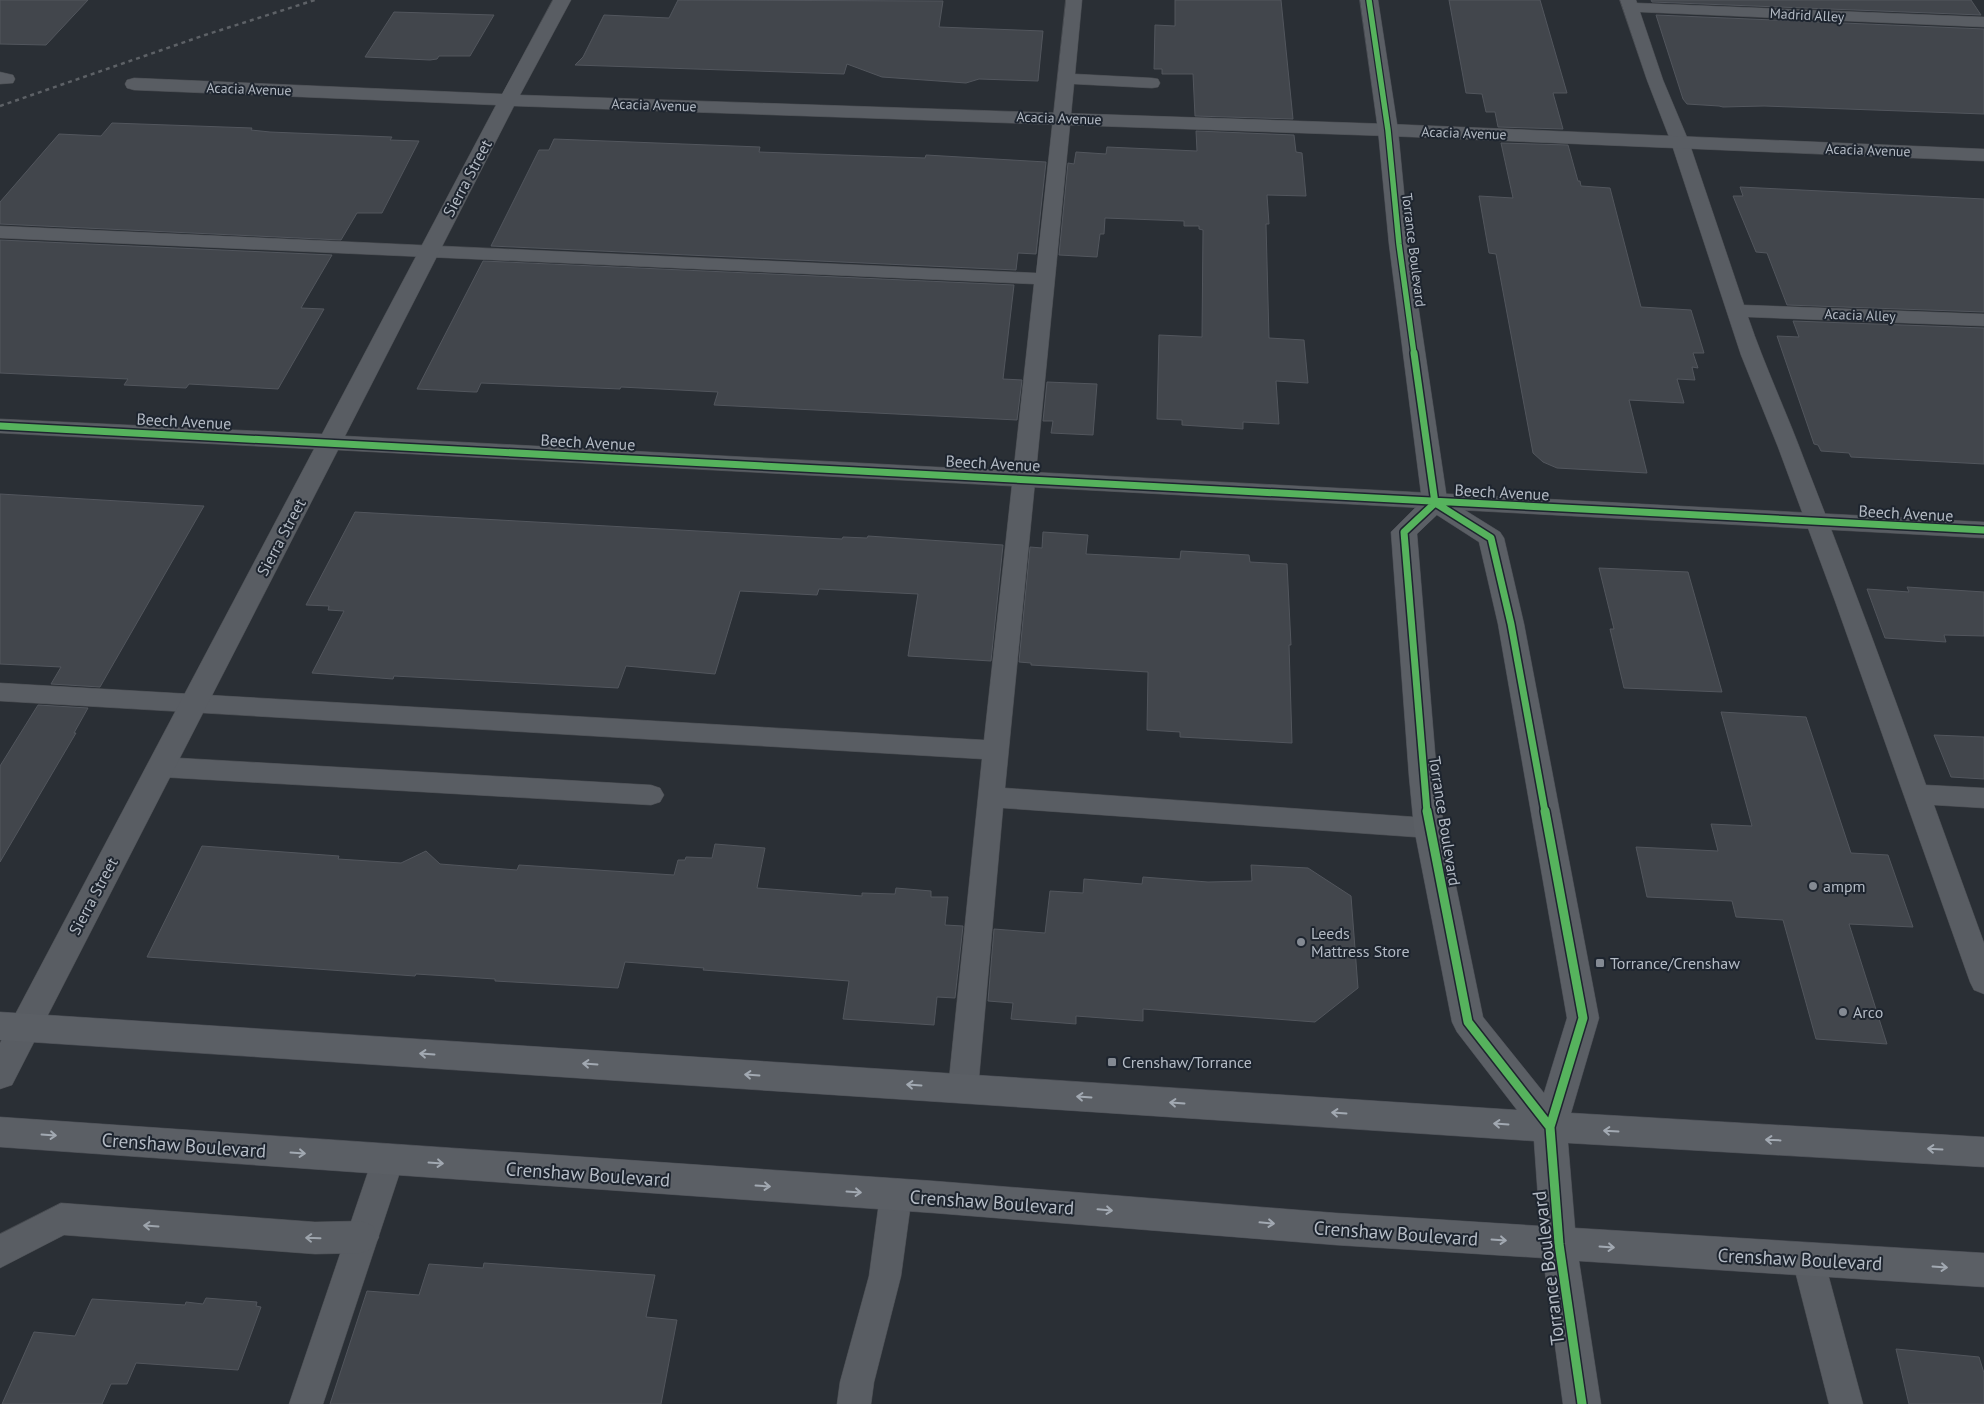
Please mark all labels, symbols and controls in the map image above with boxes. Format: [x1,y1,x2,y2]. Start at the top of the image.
street label: Madrid Alley [1769,4,1845,26]
street label: Acacia Avenue [206,79,292,99]
street label: Acacia Avenue [611,95,697,115]
street label: Acacia Avenue [1016,108,1102,128]
street label: Acacia Avenue [1421,123,1507,143]
street label: Sierra Street [438,135,496,220]
street label: Acacia Avenue [1825,140,1911,160]
street label: Torrance Boulevard [1398,192,1430,308]
street label: Acacia Alley [1824,305,1896,325]
street label: Beech Avenue [136,409,232,433]
street label: Beech Avenue [540,430,636,454]
street label: Beech Avenue [945,451,1041,475]
street label: Beech Avenue [1454,480,1550,504]
street label: Sierra Street [252,494,310,579]
street label: Beech Avenue [1858,501,1954,525]
street label: Torrance Boulevard [1425,755,1465,887]
street label: Sierra Street [64,853,122,938]
place label: ampm [1823,876,1866,896]
marker: ampm [1807,880,1819,892]
place label: Leeds Mattress Store [1311,923,1410,961]
marker: Leeds Mattress Store [1295,936,1307,948]
place label: Torrance/Crenshaw [1610,953,1740,973]
marker: Torrance/Crenshaw [1594,957,1606,969]
place label: Arco [1853,1002,1883,1022]
marker: Arco [1837,1006,1849,1018]
one-way arrow [420,1049,436,1058]
place label: Crenshaw/Torrance [1122,1052,1252,1072]
marker: Crenshaw/Torrance [1106,1056,1118,1068]
one-way arrow [582,1060,598,1069]
one-way arrow [744,1070,760,1079]
one-way arrow [906,1081,922,1090]
one-way arrow [1077,1092,1093,1101]
one-way arrow [1169,1098,1185,1107]
one-way arrow [1331,1108,1347,1117]
one-way arrow [1493,1119,1509,1128]
one-way arrow [1603,1126,1619,1135]
street label: Crenshaw Boulevard [101,1127,267,1163]
one-way arrow [40,1131,56,1140]
one-way arrow [1765,1136,1781,1145]
one-way arrow [1928,1145,1944,1154]
one-way arrow [290,1149,306,1158]
street label: Crenshaw Boulevard [505,1156,671,1192]
one-way arrow [428,1158,444,1168]
one-way arrow [755,1181,771,1191]
street label: Crenshaw Boulevard [909,1184,1075,1220]
one-way arrow [845,1187,861,1197]
street label: Torrance Boulevard [1527,1189,1569,1347]
one-way arrow [1097,1206,1113,1215]
street label: Crenshaw Boulevard [1313,1215,1479,1251]
one-way arrow [1259,1219,1275,1228]
one-way arrow [143,1221,159,1230]
one-way arrow [305,1233,321,1242]
one-way arrow [1491,1235,1507,1244]
one-way arrow [1599,1243,1615,1252]
street label: Crenshaw Boulevard [1717,1243,1883,1275]
one-way arrow [1932,1262,1948,1272]

